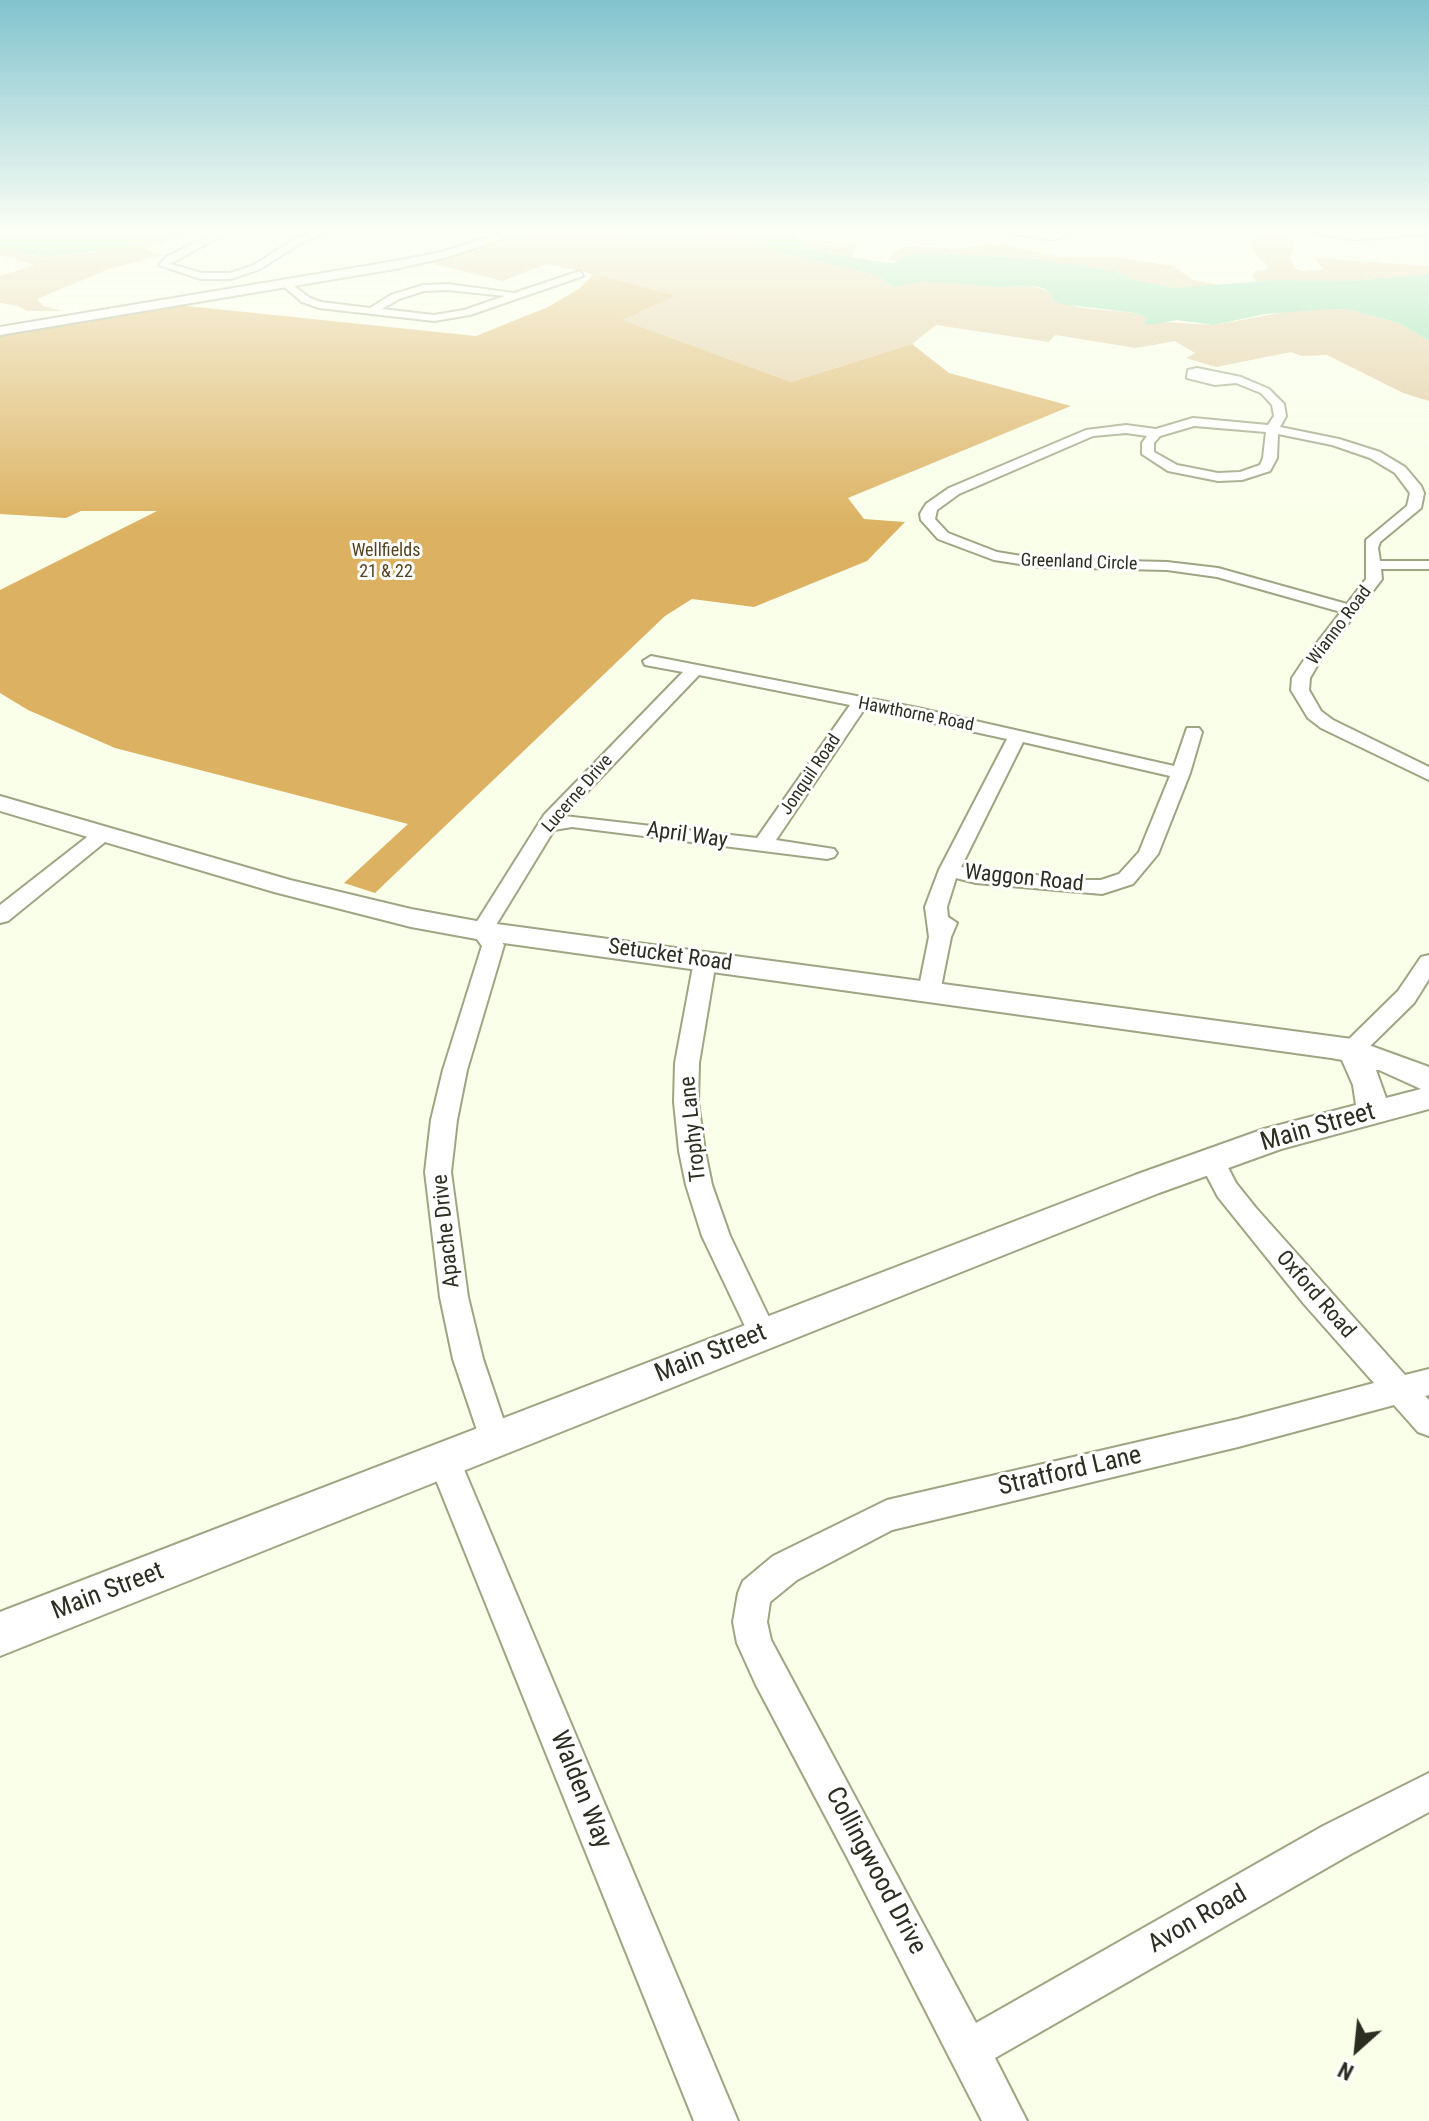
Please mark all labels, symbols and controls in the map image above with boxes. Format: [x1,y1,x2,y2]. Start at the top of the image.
park label: Wellfields 21 & 22 [352,540,420,582]
street label: Greenland Circle [1020,550,1138,576]
street label: Wianno Road [1303,582,1377,670]
street label: Hawthorne Road [856,693,976,737]
street label: Jonquil Road [776,731,846,819]
street label: Lucerne Drive [538,751,618,837]
street label: April Way [645,817,729,855]
street label: Waggon Road [963,860,1085,898]
street label: Setucket Road [606,934,734,978]
street label: Trophy Lane [675,1075,713,1183]
street label: Main Street [1257,1097,1379,1159]
street label: Apache Drive [428,1173,466,1289]
street label: Oxford Road [1270,1246,1360,1344]
street label: Main Street [651,1318,771,1390]
street label: Stratford Lane [995,1440,1145,1504]
street label: Main Street [48,1556,168,1628]
street label: Walden Way [542,1727,618,1853]
street label: Collingwood Drive [818,1782,932,1960]
street label: Avon Road [1143,1879,1253,1961]
north arrow [1317,2009,1397,2089]
text: N [1334,2057,1358,2085]

